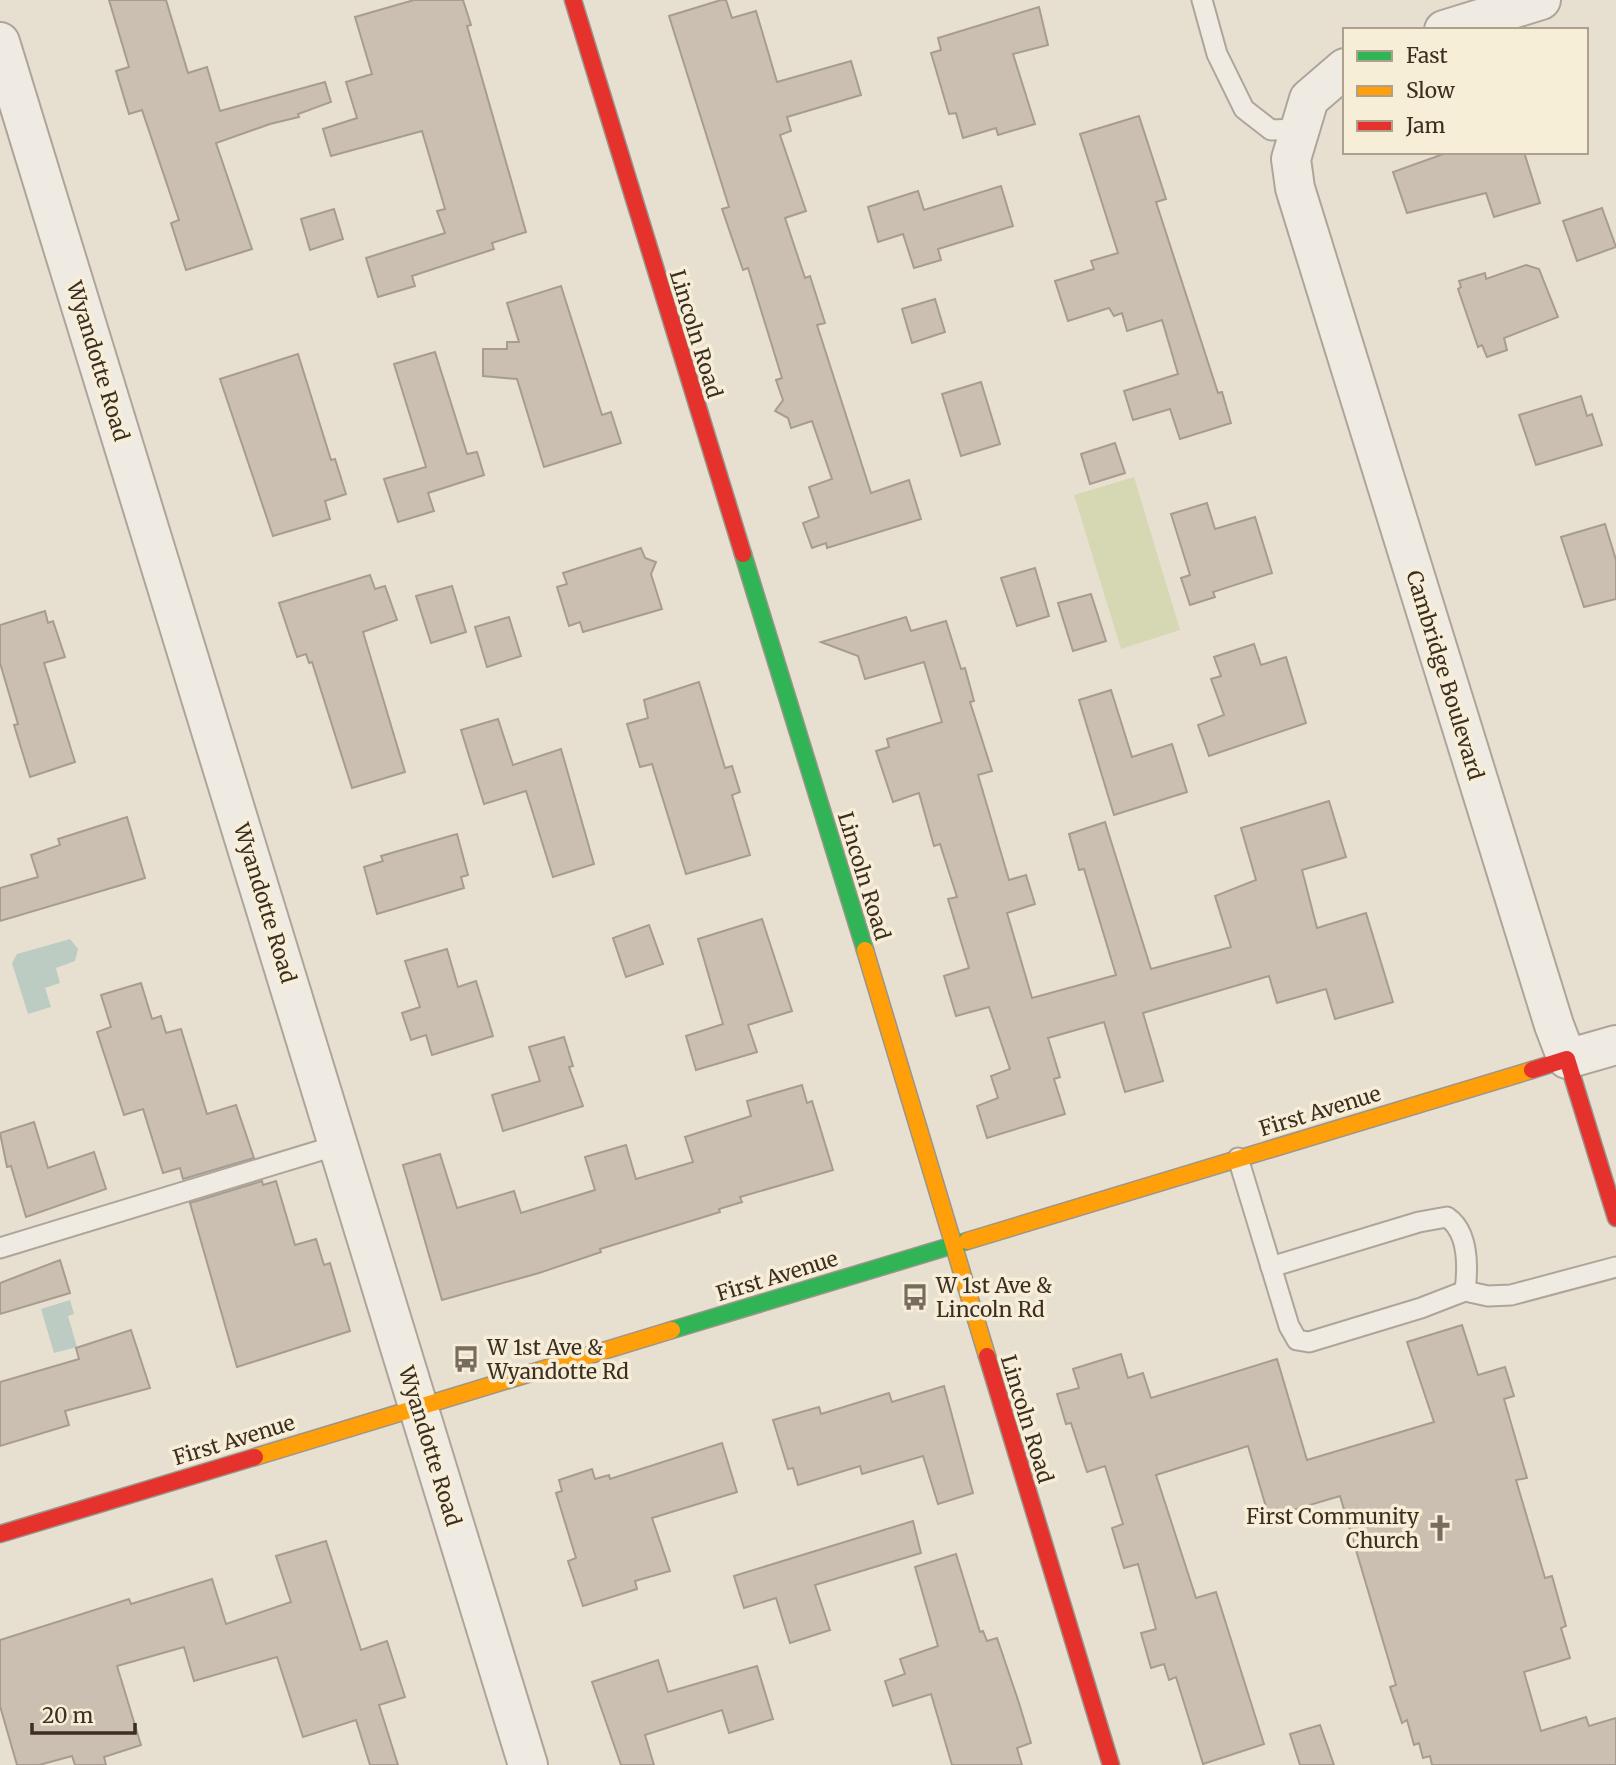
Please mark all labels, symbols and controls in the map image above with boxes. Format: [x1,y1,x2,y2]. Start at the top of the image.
legend [1343,28,1588,154]
text: Fast [1406,42,1448,69]
text: Slow [1406,77,1455,104]
text: Jam [1405,112,1445,139]
street label: Lincoln Road [664,267,728,402]
street label: Wyandotte Road [61,277,135,445]
street label: Cambridge Boulevard [1400,567,1490,783]
street label: Lincoln Road [832,809,896,944]
street label: Wyandotte Road [228,819,302,987]
street label: First Avenue [1256,1080,1384,1142]
street label: First Avenue [713,1245,841,1307]
place label: W 1st Ave & Lincoln Rd [935,1272,1052,1323]
bus stop icon: W 1st Ave & Lincoln Rd [900,1282,930,1312]
place label: W 1st Ave & Wyandotte Rd [486,1334,629,1385]
bus stop icon: W 1st Ave & Wyandotte Rd [451,1344,481,1374]
street label: Lincoln Road [995,1352,1059,1487]
street label: Wyandotte Road [393,1362,467,1530]
street label: First Avenue [170,1409,298,1471]
place label: First Community Church [1246,1503,1420,1554]
church icon: First Community Church [1425,1513,1455,1543]
scale bar [32,1692,135,1736]
text: 20 m [42,1702,94,1729]

